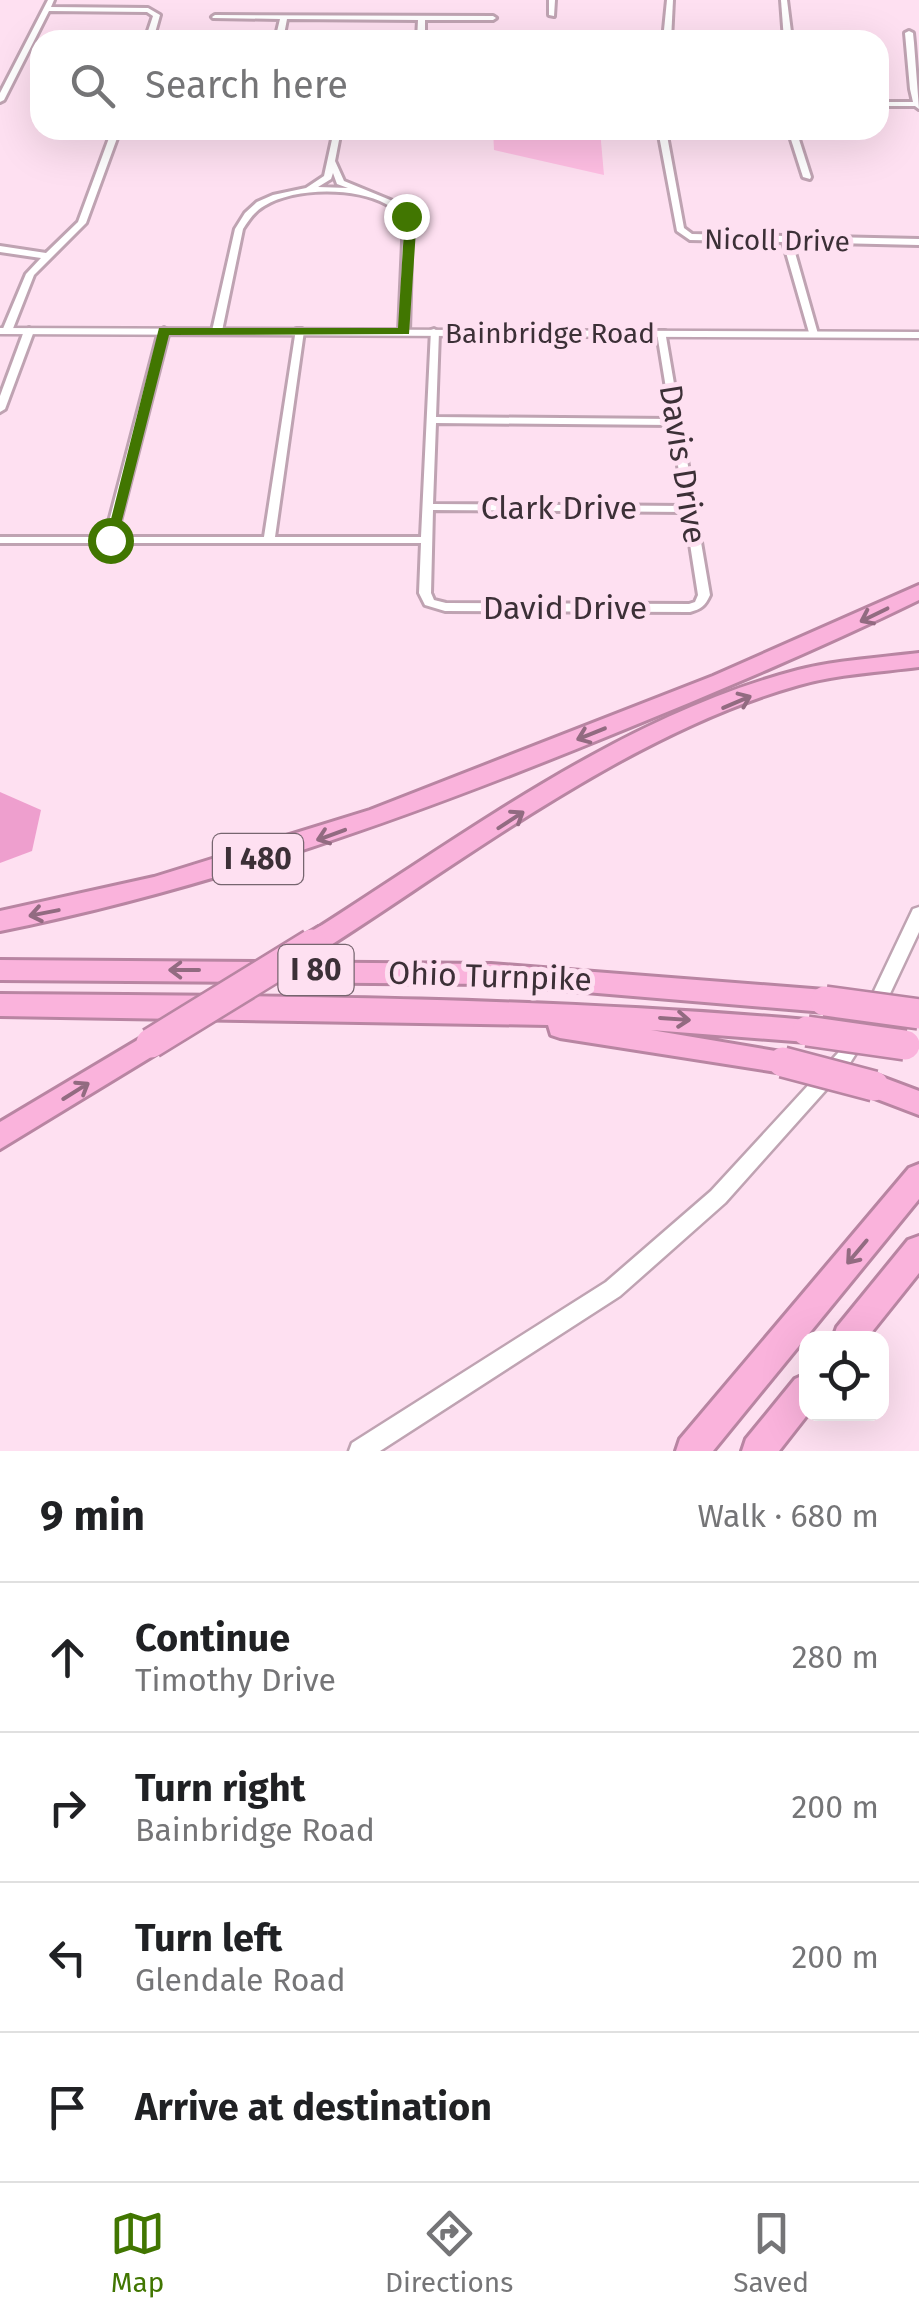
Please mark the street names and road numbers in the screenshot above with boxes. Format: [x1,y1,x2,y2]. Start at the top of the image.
street label: Nicoll Drive [704,223,850,258]
street label: Bainbridge Road [445,317,655,350]
street label: Davis Drive [652,382,714,546]
street label: Clark Drive [481,489,637,527]
street label: David Drive [483,589,647,627]
road number: I 480 [213,834,303,884]
road number: I 80 [278,945,354,995]
street label: Ohio Turnpike [388,953,592,999]

